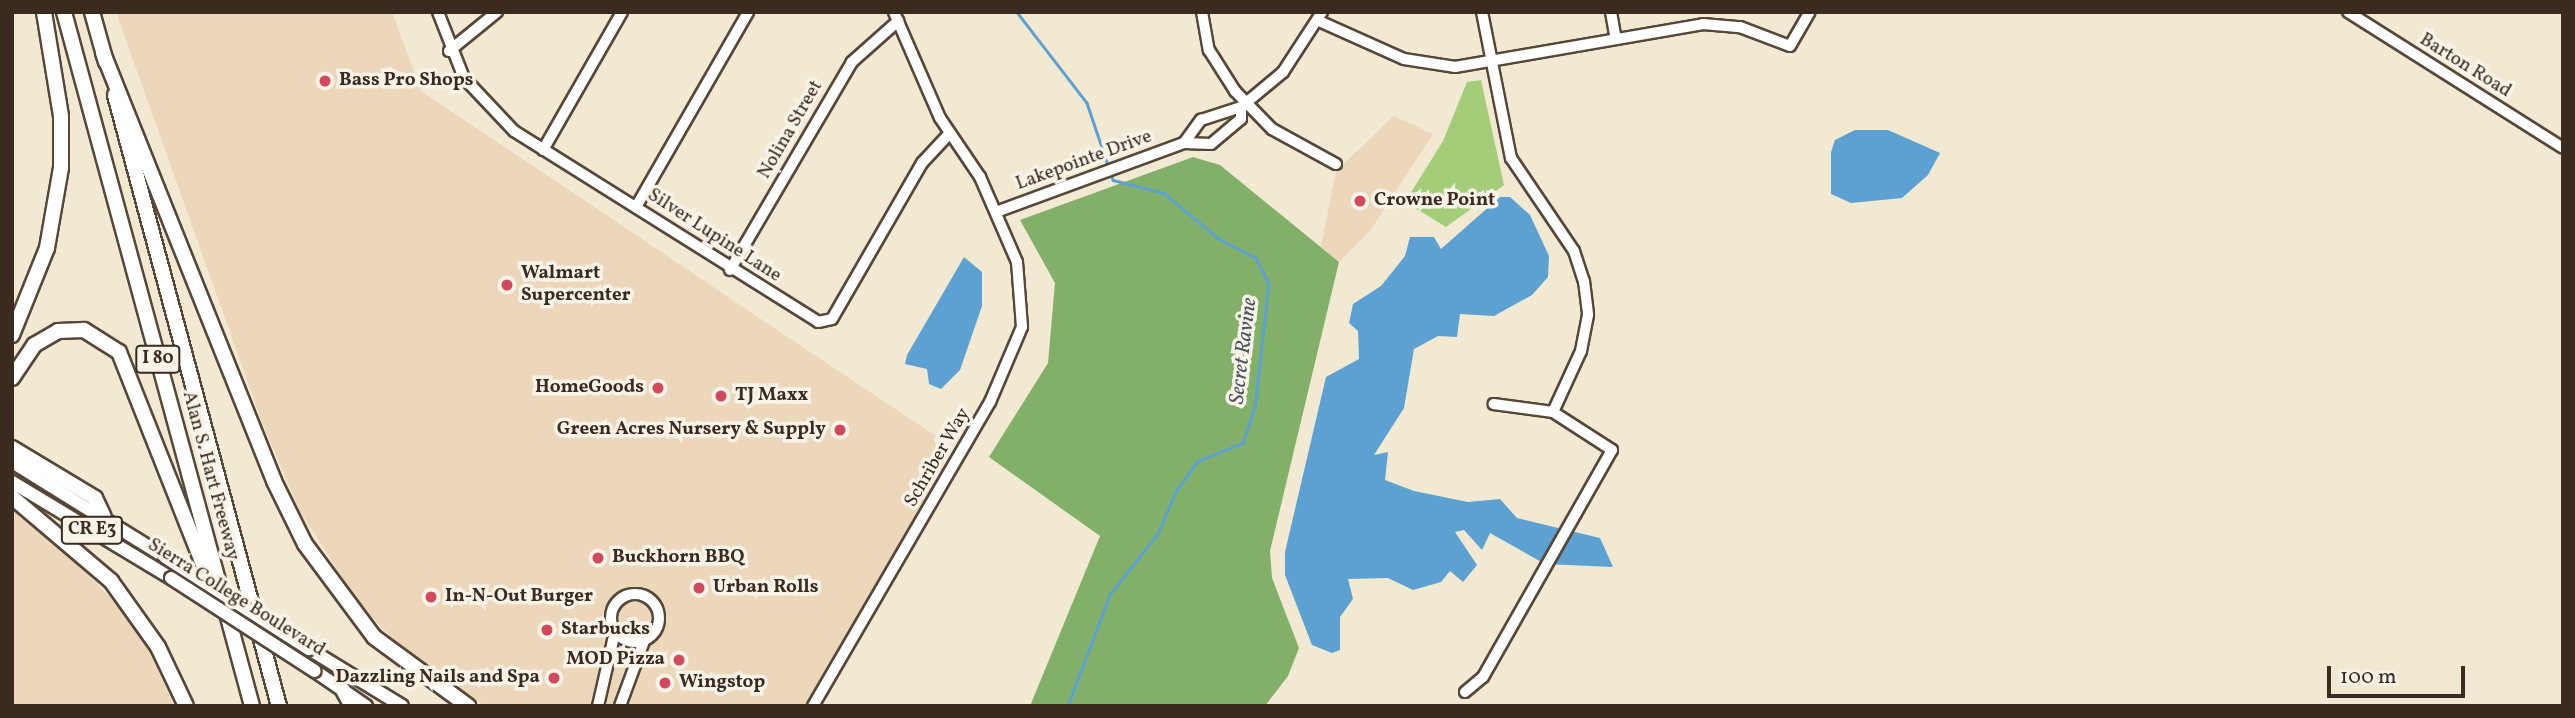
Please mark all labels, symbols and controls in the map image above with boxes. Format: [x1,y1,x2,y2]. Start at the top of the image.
street label: Barton Road [2415,29,2515,103]
place label: Bass Pro Shops [339,70,473,92]
marker: Bass Pro Shops [317,73,333,89]
street label: Nolina Street [754,77,828,183]
street label: Lakepointe Drive [1013,126,1155,196]
street label: Silver Lupine Lane [643,184,785,288]
place label: Crowne Point [1374,190,1495,212]
marker: Crowne Point [1352,193,1368,209]
place label: Walmart Supercenter [521,263,631,307]
marker: Walmart Supercenter [499,277,515,293]
water label: Secret Ravine [1225,296,1263,406]
road number: I 80 [135,344,181,374]
place label: HomeGoods [535,377,644,399]
marker: HomeGoods [650,380,666,396]
place label: TJ Maxx [735,385,808,407]
marker: TJ Maxx [713,388,729,404]
street label: Alan S. Hart Freeway [176,389,244,563]
street label: Schriber Way [900,404,976,512]
place label: Green Acres Nursery & Supply [557,419,826,441]
marker: Green Acres Nursery & Supply [832,422,848,438]
road number: CR E3 [60,516,124,544]
street label: Sierra College Boulevard [143,534,329,662]
place label: Buckhorn BBQ [612,547,744,569]
marker: Buckhorn BBQ [590,550,606,566]
place label: Urban Rolls [713,577,819,599]
marker: Urban Rolls [691,580,707,596]
place label: In-N-Out Burger [445,586,593,608]
marker: In-N-Out Burger [423,589,439,605]
place label: Starbucks [561,619,650,641]
marker: Starbucks [539,622,555,638]
place label: MOD Pizza [566,649,665,671]
marker: MOD Pizza [671,652,687,668]
scale bar [2330,652,2468,696]
text: 100 m [2340,663,2397,692]
place label: Dazzling Nails and Spa [336,667,540,689]
marker: Dazzling Nails and Spa [546,670,562,686]
place label: Wingstop [679,672,765,694]
marker: Wingstop [657,675,673,691]

